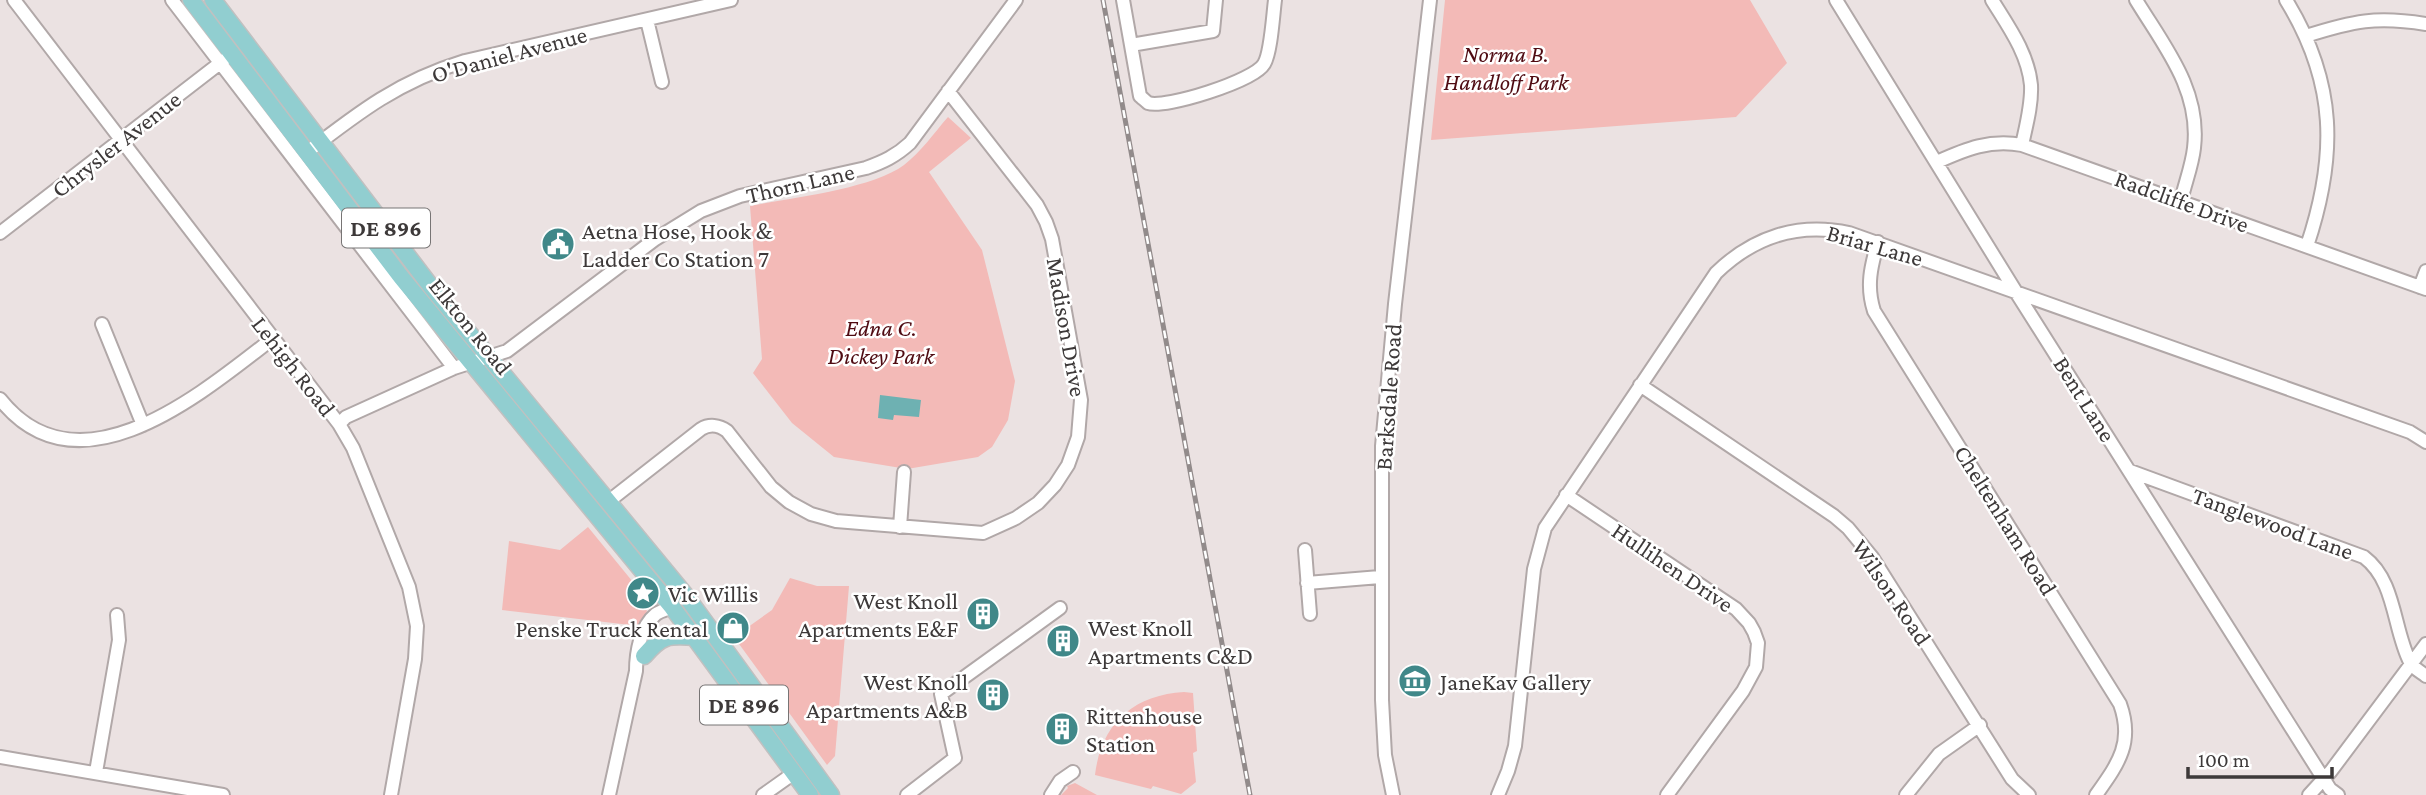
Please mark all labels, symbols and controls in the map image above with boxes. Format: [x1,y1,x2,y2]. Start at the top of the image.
street label: O'Daniel Avenue [428,20,590,88]
park label: Norma B. Handloff Park [1443,40,1570,95]
street label: Chrysler Avenue [46,85,186,203]
street label: Thorn Lane [743,157,857,209]
street label: Radcliffe Drive [2111,164,2253,238]
road number: DE 896 [342,208,430,247]
place label: Aetna Hose, Hook & Ladder Co Station 7 [582,217,773,272]
street label: Briar Lane [1824,218,1926,272]
public building icon: Aetna Hose, Hook & Ladder Co Station 7 [539,225,577,263]
street label: Madison Drive [1041,255,1093,399]
street label: Elkton Road [424,272,518,380]
street label: Lehigh Road [247,311,342,422]
park label: Edna C. Dickey Park [828,314,936,369]
street label: Barksdale Road [1369,322,1407,471]
street label: Bent Lane [2048,351,2122,447]
street label: Cheltenham Road [1949,440,2063,600]
street label: Tanglewood Lane [2189,481,2357,565]
street label: Hullihen Drive [1607,517,1739,617]
street label: Wilson Road [1847,534,1937,650]
place icon: Vic Willis [624,574,662,612]
place label: Vic Willis [668,580,758,607]
place label: West Knoll Apartments E&F [798,587,958,642]
building icon: West Knoll Apartments E&F [964,595,1002,633]
shop icon: Penske Truck Rental [714,609,752,647]
place label: West Knoll Apartments C&D [1088,614,1253,669]
place label: Penske Truck Rental [515,615,708,642]
building icon: West Knoll Apartments C&D [1044,622,1082,660]
museum icon: JaneKav Gallery [1396,662,1434,700]
place label: West Knoll Apartments A&B [806,668,968,723]
place label: JaneKav Gallery [1438,668,1592,695]
building icon: West Knoll Apartments A&B [974,676,1012,714]
road number: DE 896 [700,685,788,724]
place label: Rittenhouse Station [1086,702,1202,757]
building icon: Rittenhouse Station [1043,710,1081,748]
scale bar [2188,736,2332,780]
text: 100 m [2198,748,2250,772]

